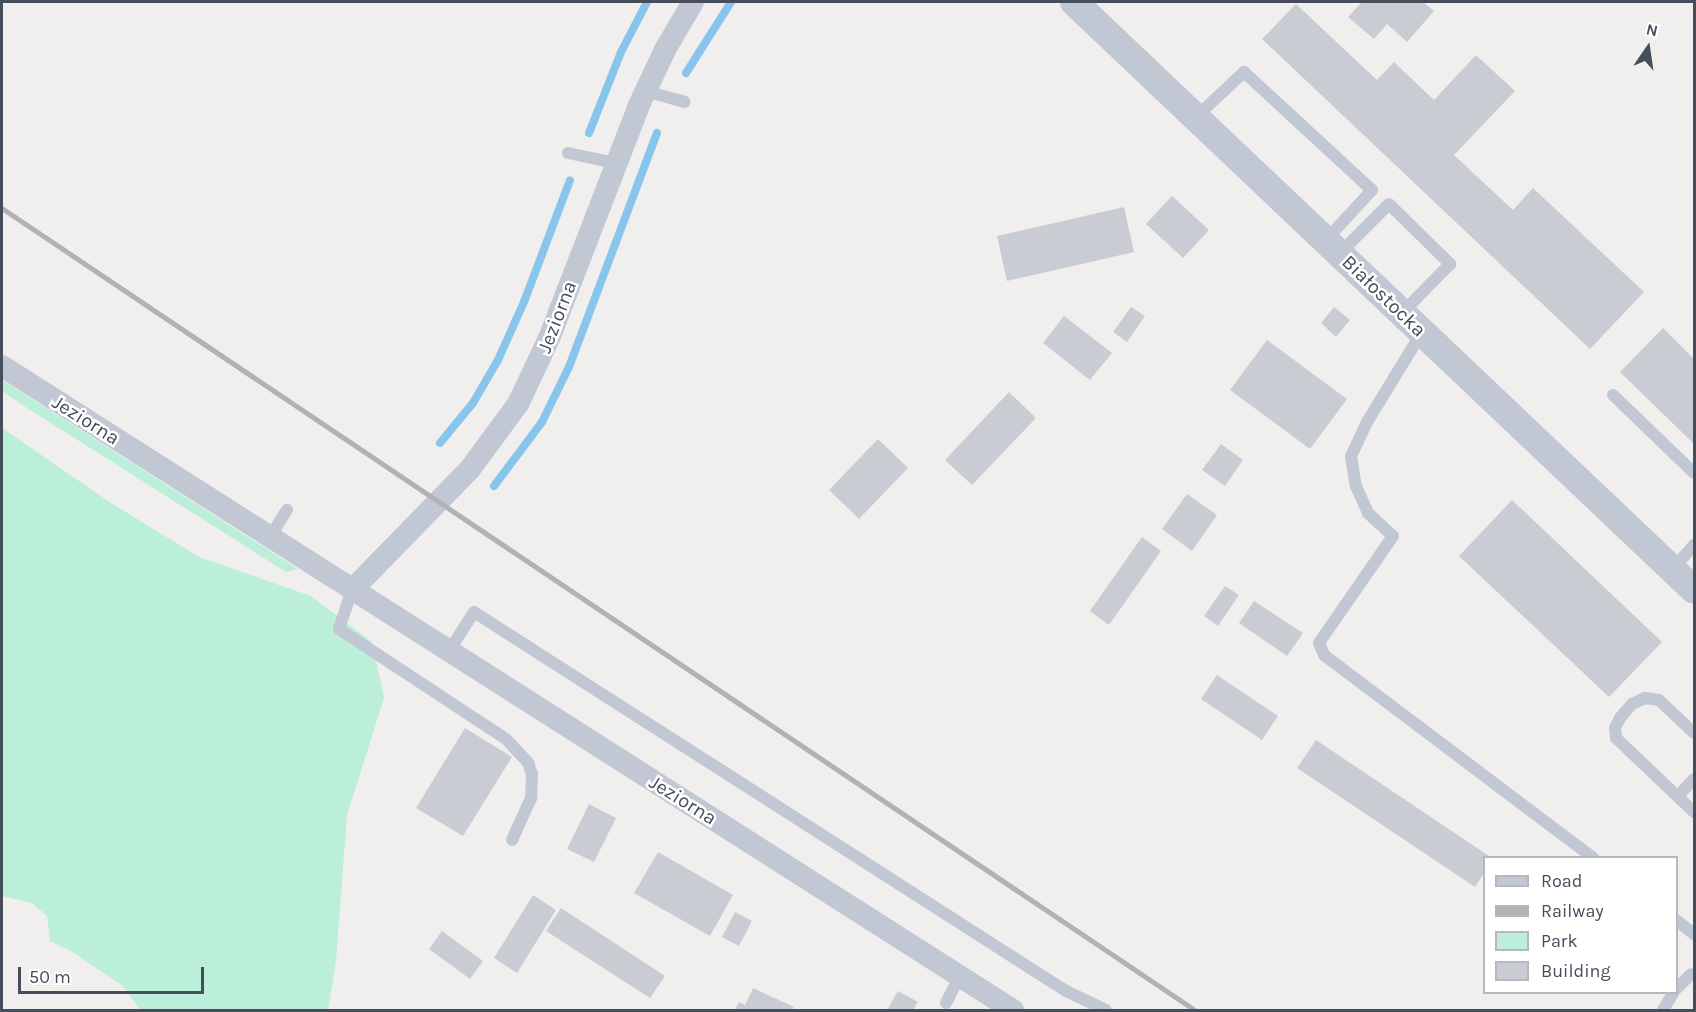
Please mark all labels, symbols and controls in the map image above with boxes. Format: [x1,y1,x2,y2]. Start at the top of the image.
north arrow [1618,18,1678,78]
text: N [1644,19,1660,41]
street label: Białostocka [1337,250,1431,342]
street label: Jeziorna [532,278,582,356]
street label: Jeziorna [48,390,124,450]
street label: Jeziorna [645,770,721,830]
legend [1483,856,1678,994]
text: Road [1541,870,1582,892]
text: Railway [1541,900,1604,922]
text: Park [1541,930,1578,952]
scale bar [21,955,207,993]
text: Building [1541,960,1611,982]
text: 50 m [29,966,71,988]

